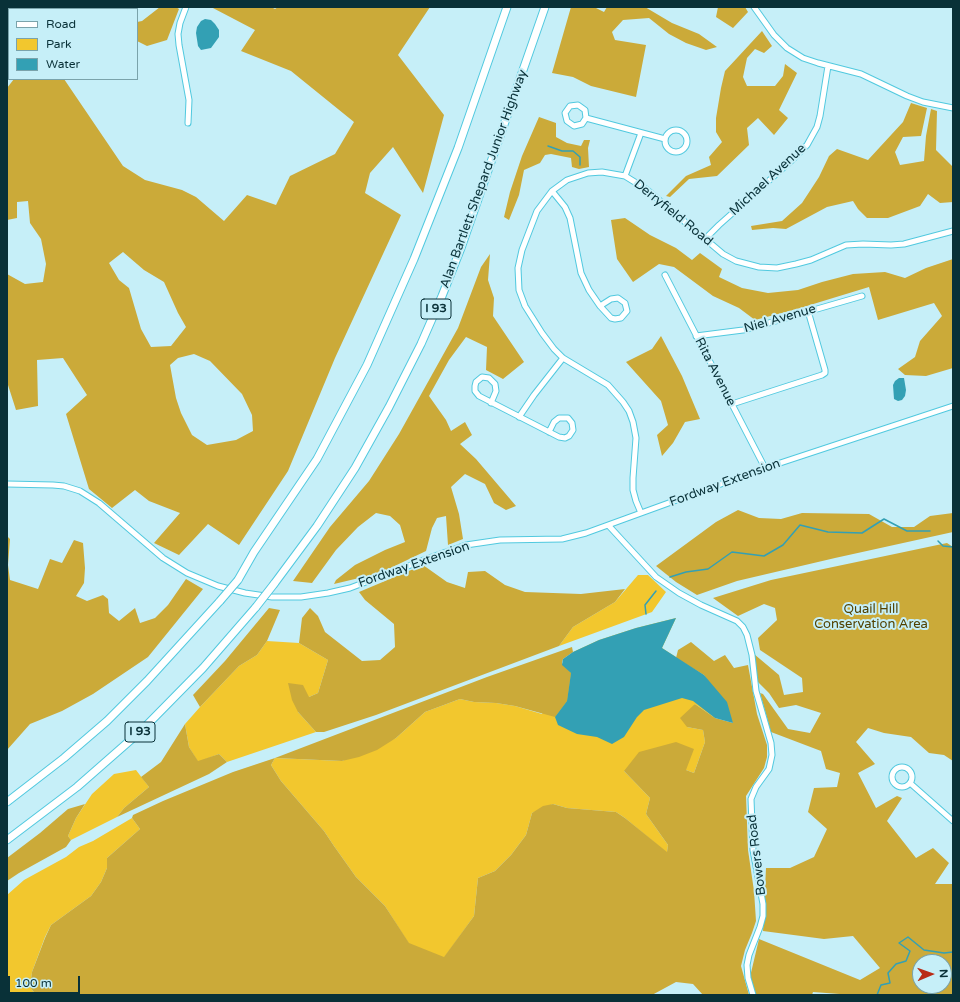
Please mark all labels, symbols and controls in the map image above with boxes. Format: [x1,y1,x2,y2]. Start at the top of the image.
legend [8,8,138,80]
text: Road [46,17,76,31]
text: Park [46,37,72,51]
text: Water [46,57,80,71]
street label: Alan Bartlett Shepard Junior Highway [437,68,531,290]
street label: Michael Avenue [727,141,809,219]
street label: Derryfield Road [630,176,716,250]
road number: I 93 [421,299,451,319]
street label: Niel Avenue [742,301,818,337]
street label: Rita Avenue [691,335,739,409]
street label: Fordway Extension [667,456,783,510]
street label: Fordway Extension [356,539,472,591]
park label: Quail Hill Conservation Area [814,602,928,633]
road number: I 93 [125,722,155,742]
street label: Bowers Road [744,814,770,896]
north arrow [912,954,952,994]
scale bar [10,968,82,994]
text: N [937,969,950,978]
text: 100 m [15,976,52,990]

